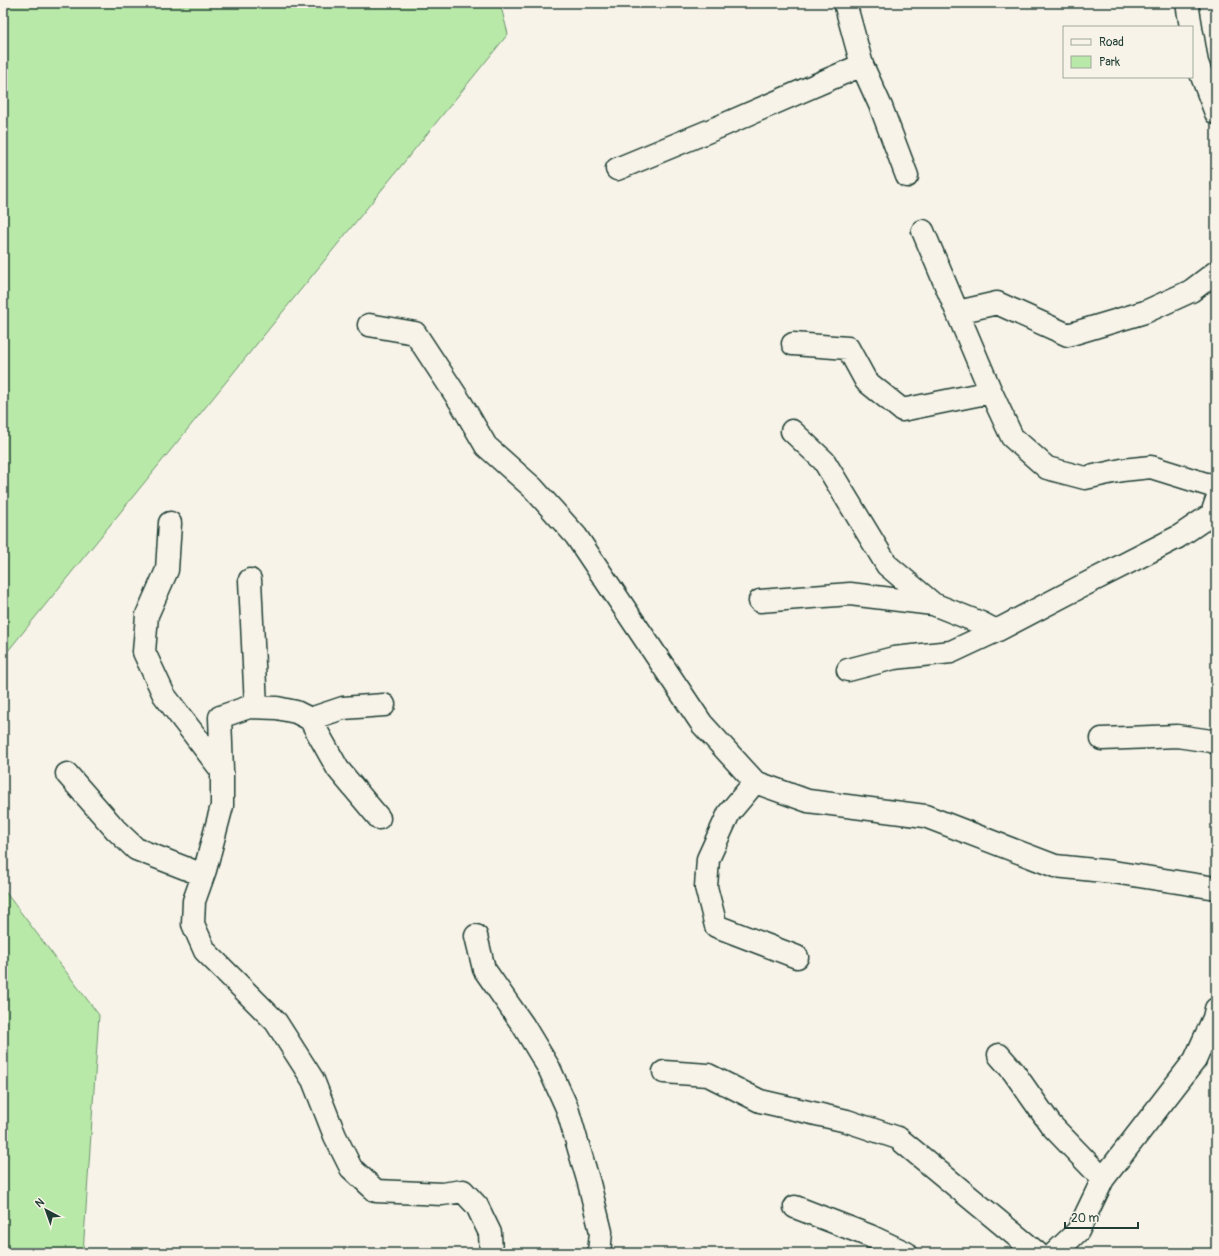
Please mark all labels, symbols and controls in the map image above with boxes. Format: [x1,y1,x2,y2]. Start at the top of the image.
legend [1063,26,1193,78]
text: Road [1099,35,1124,50]
text: Park [1099,55,1120,70]
north arrow [26,1190,66,1230]
text: N [33,1195,47,1210]
scale bar [1065,1204,1138,1230]
text: 20 m [1071,1211,1100,1226]

